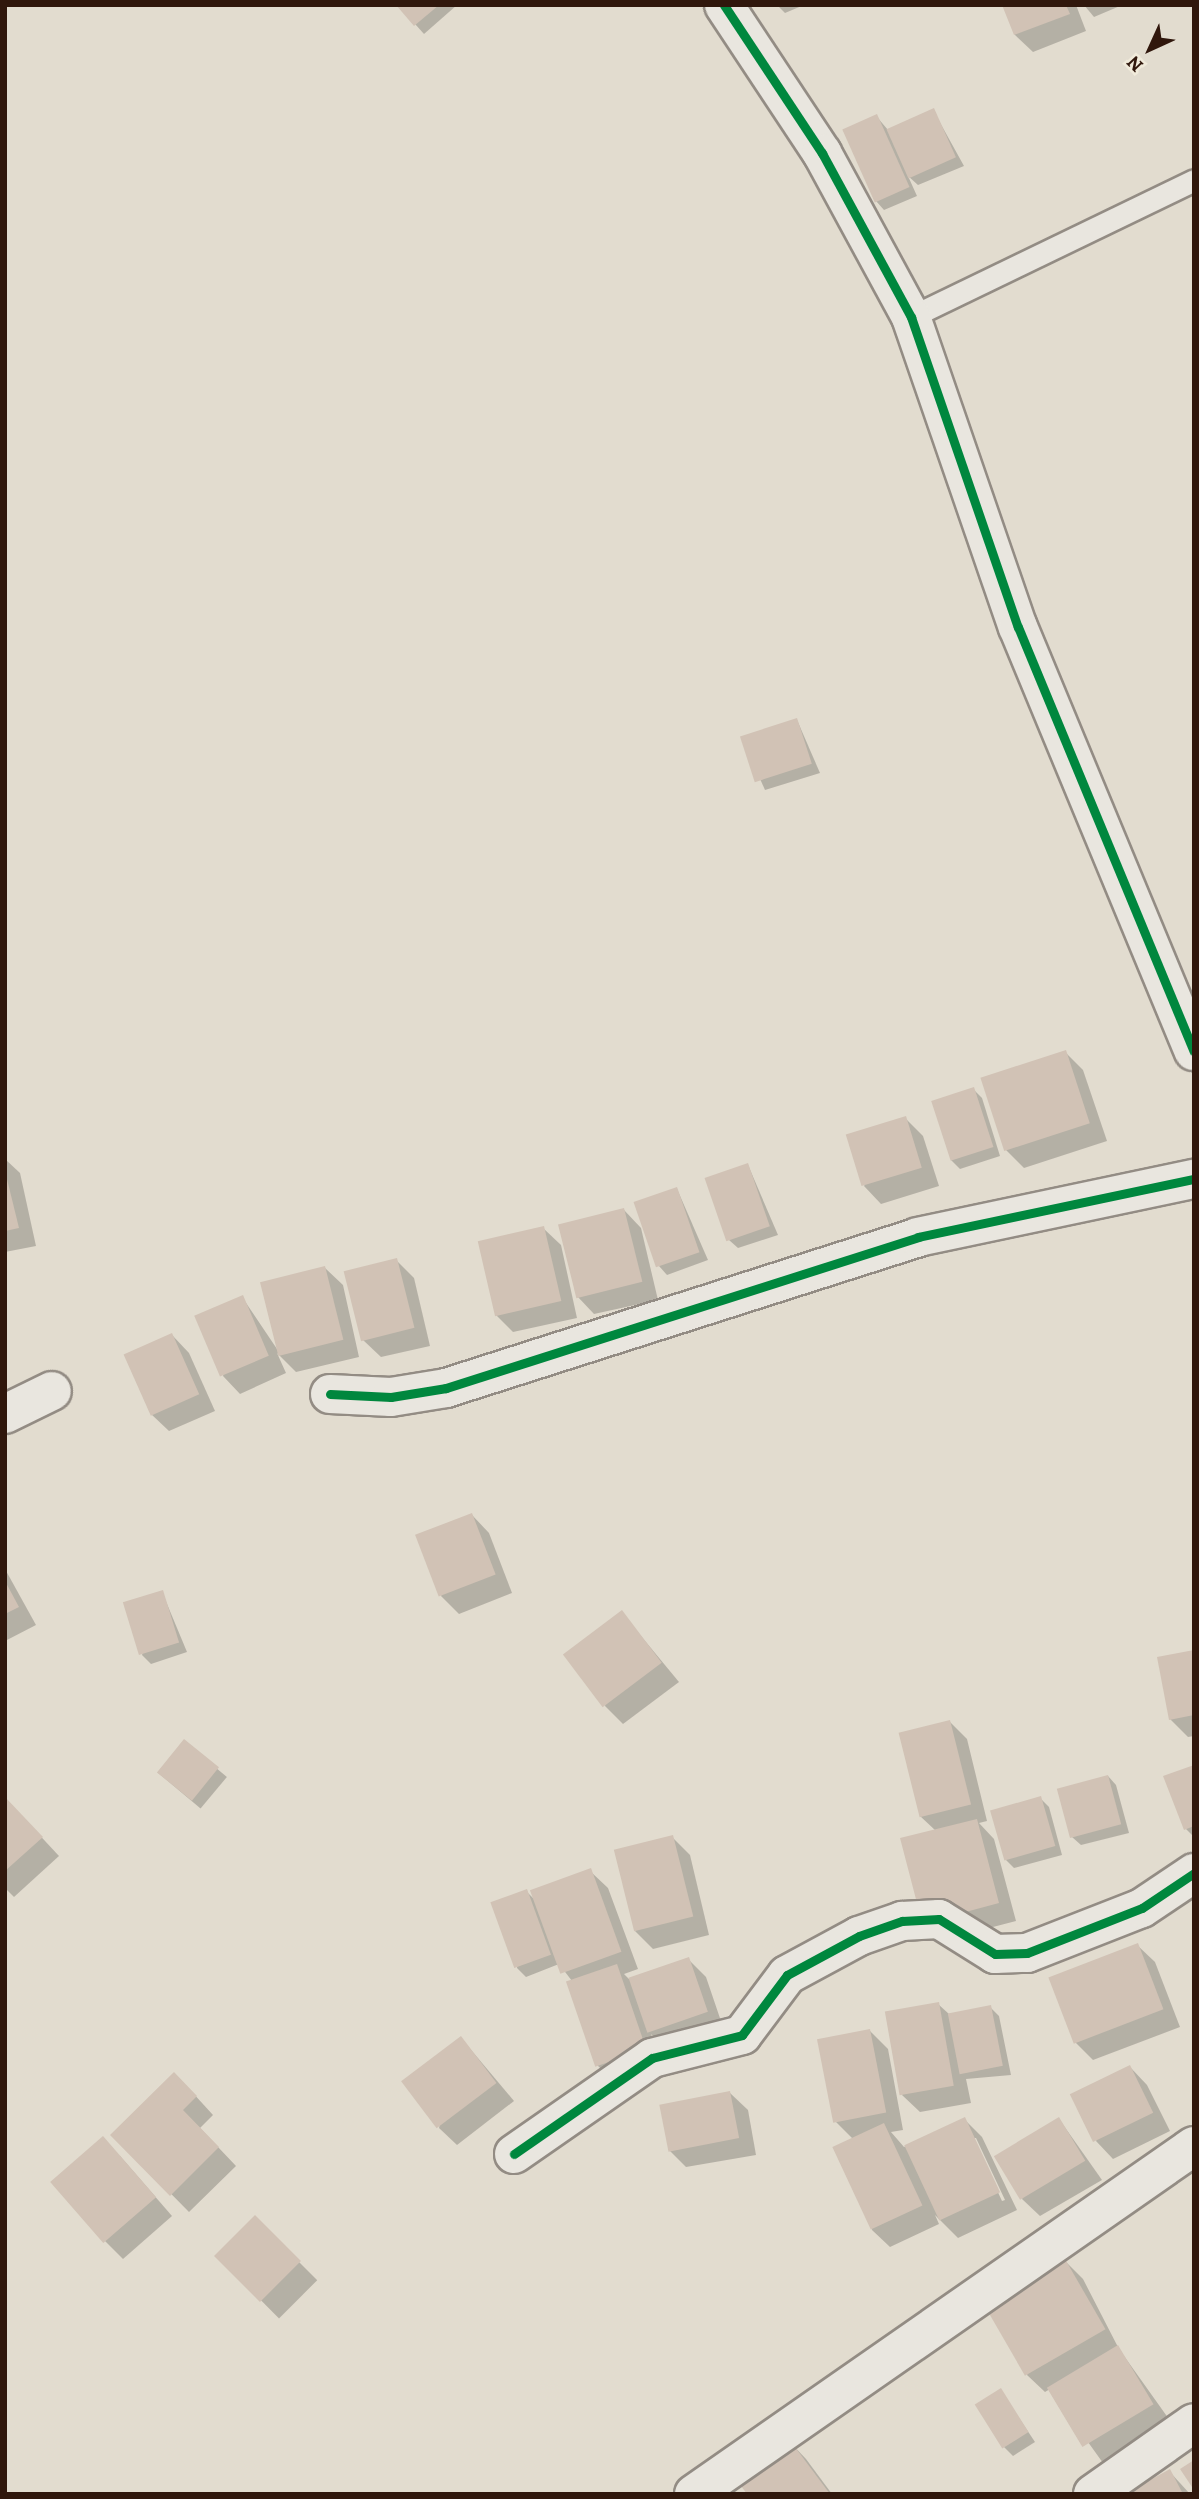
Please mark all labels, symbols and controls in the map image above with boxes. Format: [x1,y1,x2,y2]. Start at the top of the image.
north arrow [1115,14,1185,84]
text: N [1121,50,1149,78]

